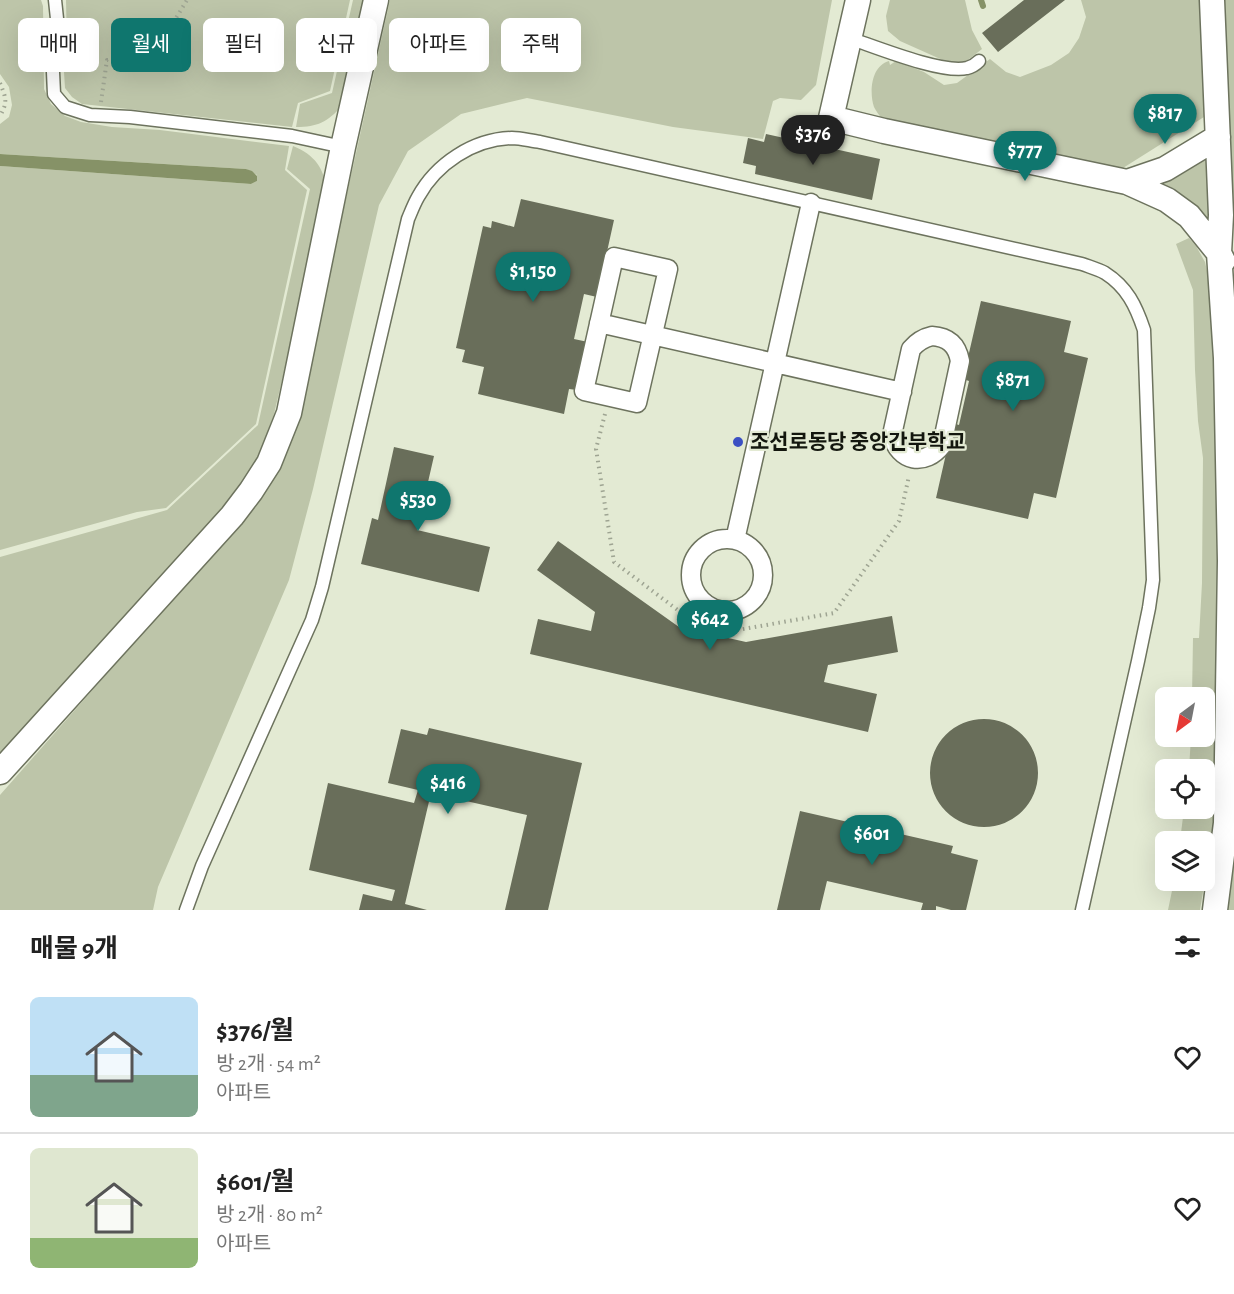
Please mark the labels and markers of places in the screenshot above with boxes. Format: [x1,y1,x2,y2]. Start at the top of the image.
pin: $817 [1129,94,1201,145]
pin: $376 [777,115,849,166]
pin: $777 [989,131,1061,182]
pin: $1,150 [484,252,582,303]
pin: $871 [977,361,1049,412]
place label: 조선로동당 중앙간부학교 [750,431,966,453]
marker: 조선로동당 중앙간부학교 [731,435,745,449]
pin: $530 [382,481,454,532]
pin: $642 [674,600,746,651]
pin: $416 [412,764,484,815]
pin: $601 [836,815,908,866]

